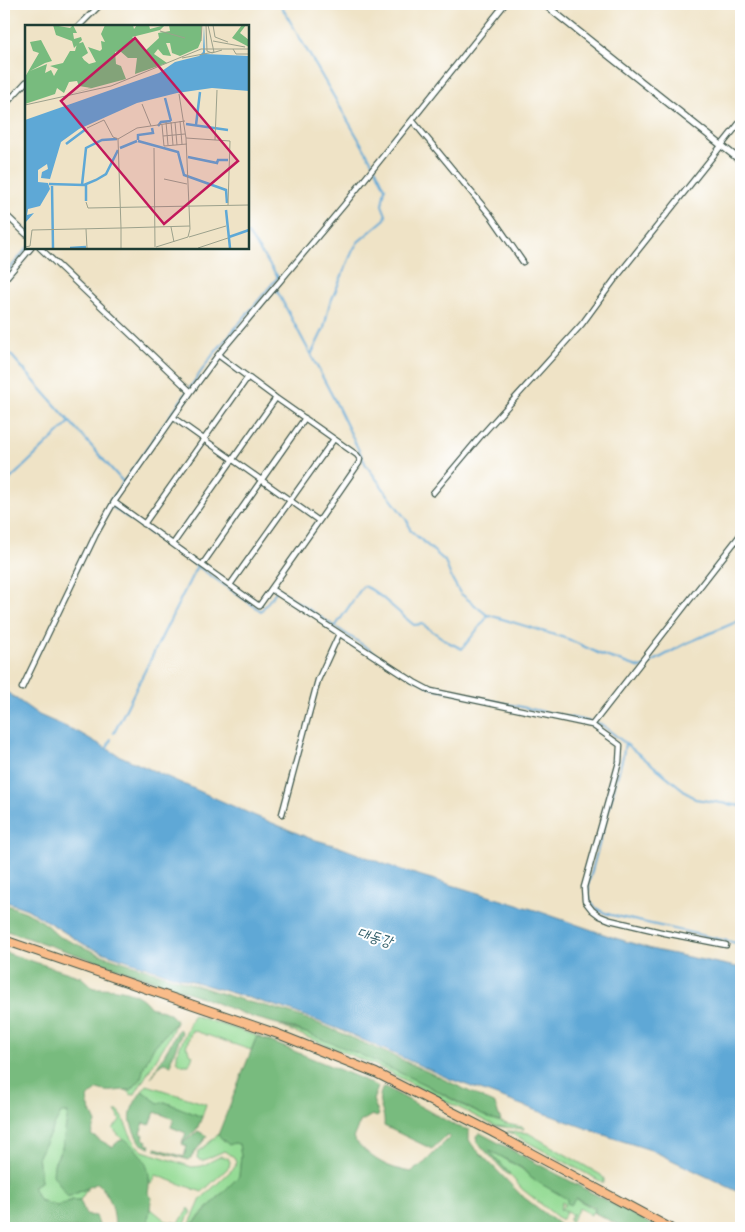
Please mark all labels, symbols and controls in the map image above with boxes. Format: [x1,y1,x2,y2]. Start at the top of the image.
inset map [25,25,249,249]
water label: 대동강 [354,919,398,955]

